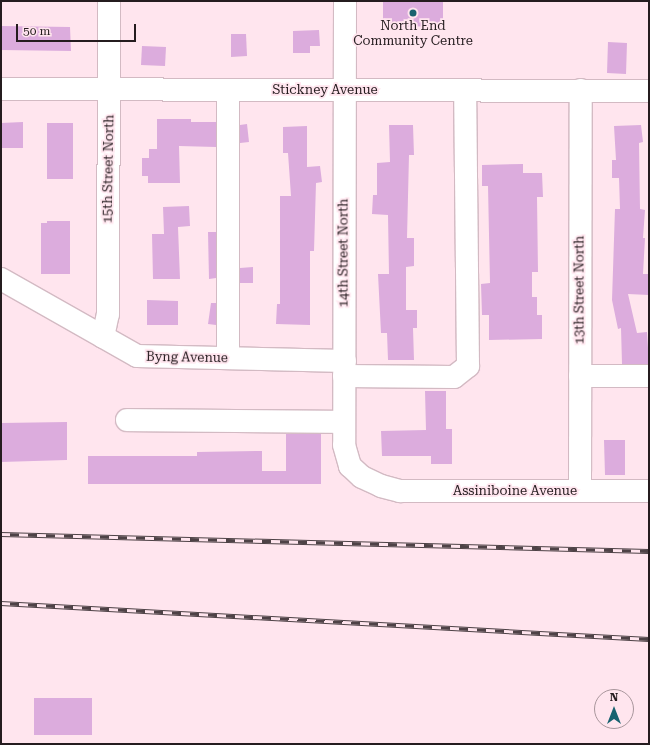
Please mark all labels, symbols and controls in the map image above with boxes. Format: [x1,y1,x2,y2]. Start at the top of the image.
marker: North End Community Centre [408,8,418,18]
scale bar [18,16,138,42]
place label: North End Community Centre [353,19,473,50]
text: 50 m [23,24,50,38]
street label: Stickney Avenue [272,82,378,98]
street label: 15th Street North [100,115,118,223]
street label: 14th Street North [336,199,352,307]
street label: 13th Street North [572,236,588,344]
street label: Byng Avenue [146,349,228,367]
street label: Assiniboine Avenue [453,483,577,499]
north arrow [594,689,634,729]
text: N [610,691,618,704]

